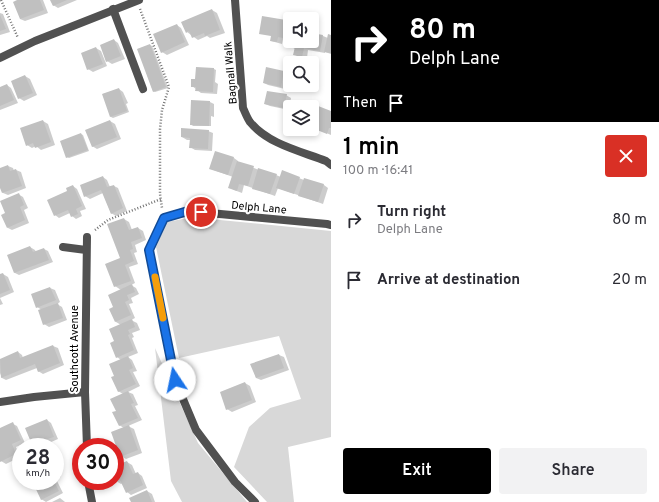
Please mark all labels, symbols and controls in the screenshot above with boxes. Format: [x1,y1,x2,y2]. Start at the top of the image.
map controls [283,12,319,136]
button: sound [283,12,319,48]
text: 80 m [409,13,476,49]
icon: right [343,16,395,68]
street label: Bagnall Walk [221,41,241,105]
text: Delph Lane [409,48,500,71]
button: search [283,56,319,92]
icon: arrive [385,92,407,114]
text: Then [343,94,377,113]
button: layers [283,100,319,136]
text: 1 min [343,133,400,163]
button: close [605,135,647,177]
text: 100 m · 16:41 [343,163,413,179]
pin [184,195,218,229]
street label: Delph Lane [231,199,287,217]
icon: arrive [190,201,212,223]
text: Turn right [377,203,446,222]
icon: right [343,209,365,231]
text: 80 m [612,211,647,230]
text: Delph Lane [377,222,443,238]
icon: arrive [343,269,365,291]
text: Arrive at destination [377,271,520,290]
text: 20 m [612,271,647,290]
street label: Southcott Avenue [68,305,82,393]
position arrow [154,359,196,401]
speed limit sign: 30 [72,438,124,490]
text: 28 [26,446,50,472]
button: Exit [343,448,491,494]
button: Share [499,448,647,494]
text: km/h [26,467,50,480]

